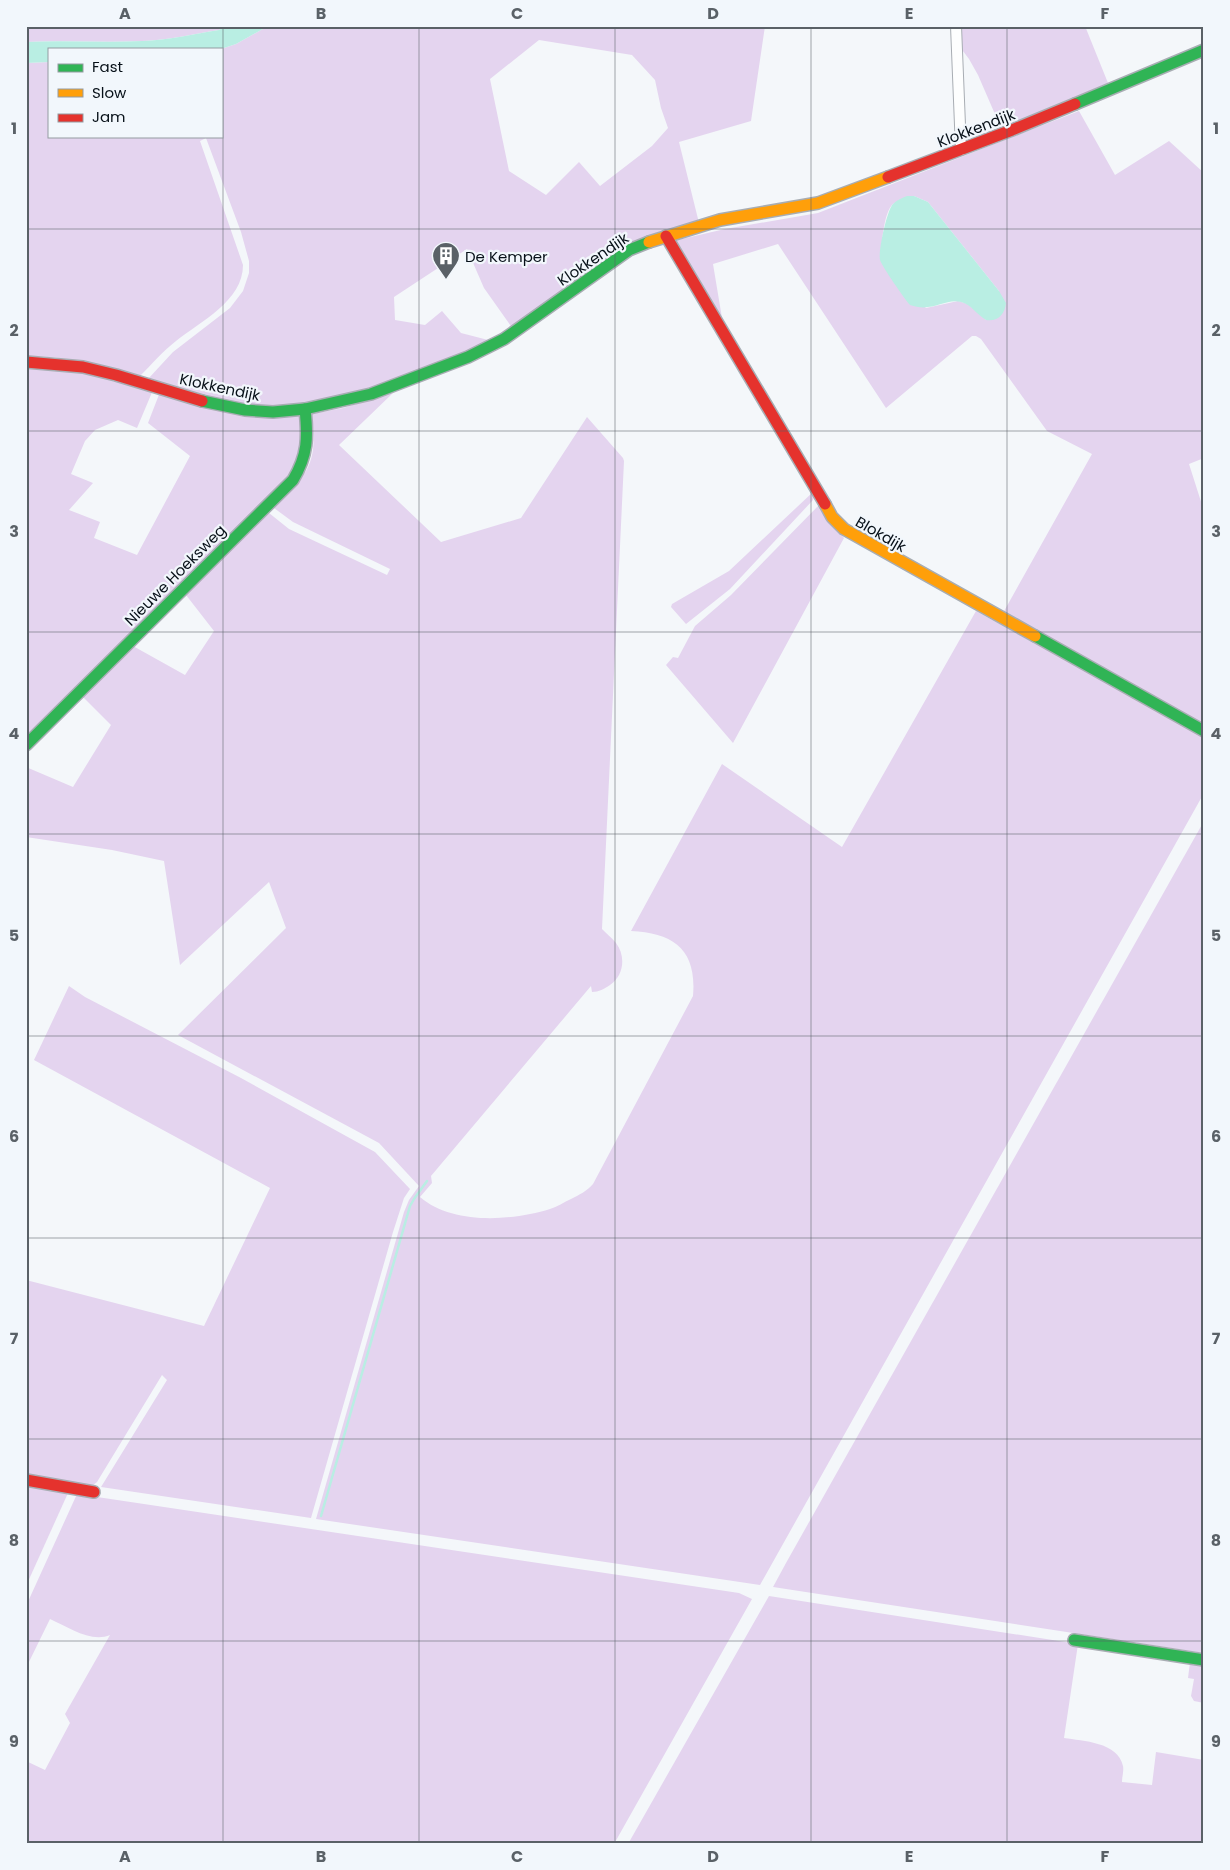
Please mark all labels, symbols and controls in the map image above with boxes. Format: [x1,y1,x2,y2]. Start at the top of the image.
text: A [119,2,131,25]
text: B [316,2,326,25]
text: C [511,2,523,25]
text: D [707,2,719,25]
text: E [905,2,913,25]
text: F [1101,2,1110,25]
legend [48,48,222,138]
text: Fast [92,56,123,77]
text: Slow [92,82,127,103]
street label: Klokkendijk [934,103,1018,152]
text: Jam [92,106,126,127]
text: 1 [11,117,17,140]
text: 1 [1213,117,1219,140]
street label: Klokkendijk [553,227,633,291]
building icon: De Kemper [431,241,461,280]
place label: De Kemper [465,246,548,267]
text: 2 [9,319,19,342]
text: 2 [1211,319,1221,342]
street label: Klokkendijk [178,368,263,406]
street label: Blokdijk [852,511,911,557]
text: 3 [9,520,19,543]
street label: Nieuwe Hoeksweg [120,520,230,630]
text: 3 [1211,520,1221,543]
text: 4 [9,722,20,745]
text: 4 [1211,722,1222,745]
text: 5 [9,924,19,947]
text: 5 [1211,924,1221,947]
text: 6 [9,1125,19,1148]
text: 6 [1211,1125,1221,1148]
text: 7 [10,1327,19,1350]
text: 7 [1212,1327,1221,1350]
text: 8 [9,1529,19,1552]
text: 8 [1211,1529,1221,1552]
text: 9 [9,1730,19,1753]
text: 9 [1211,1730,1221,1753]
text: A [119,1845,131,1868]
text: B [316,1845,326,1868]
text: C [511,1845,523,1868]
text: D [707,1845,719,1868]
text: E [905,1845,913,1868]
text: F [1101,1845,1110,1868]

